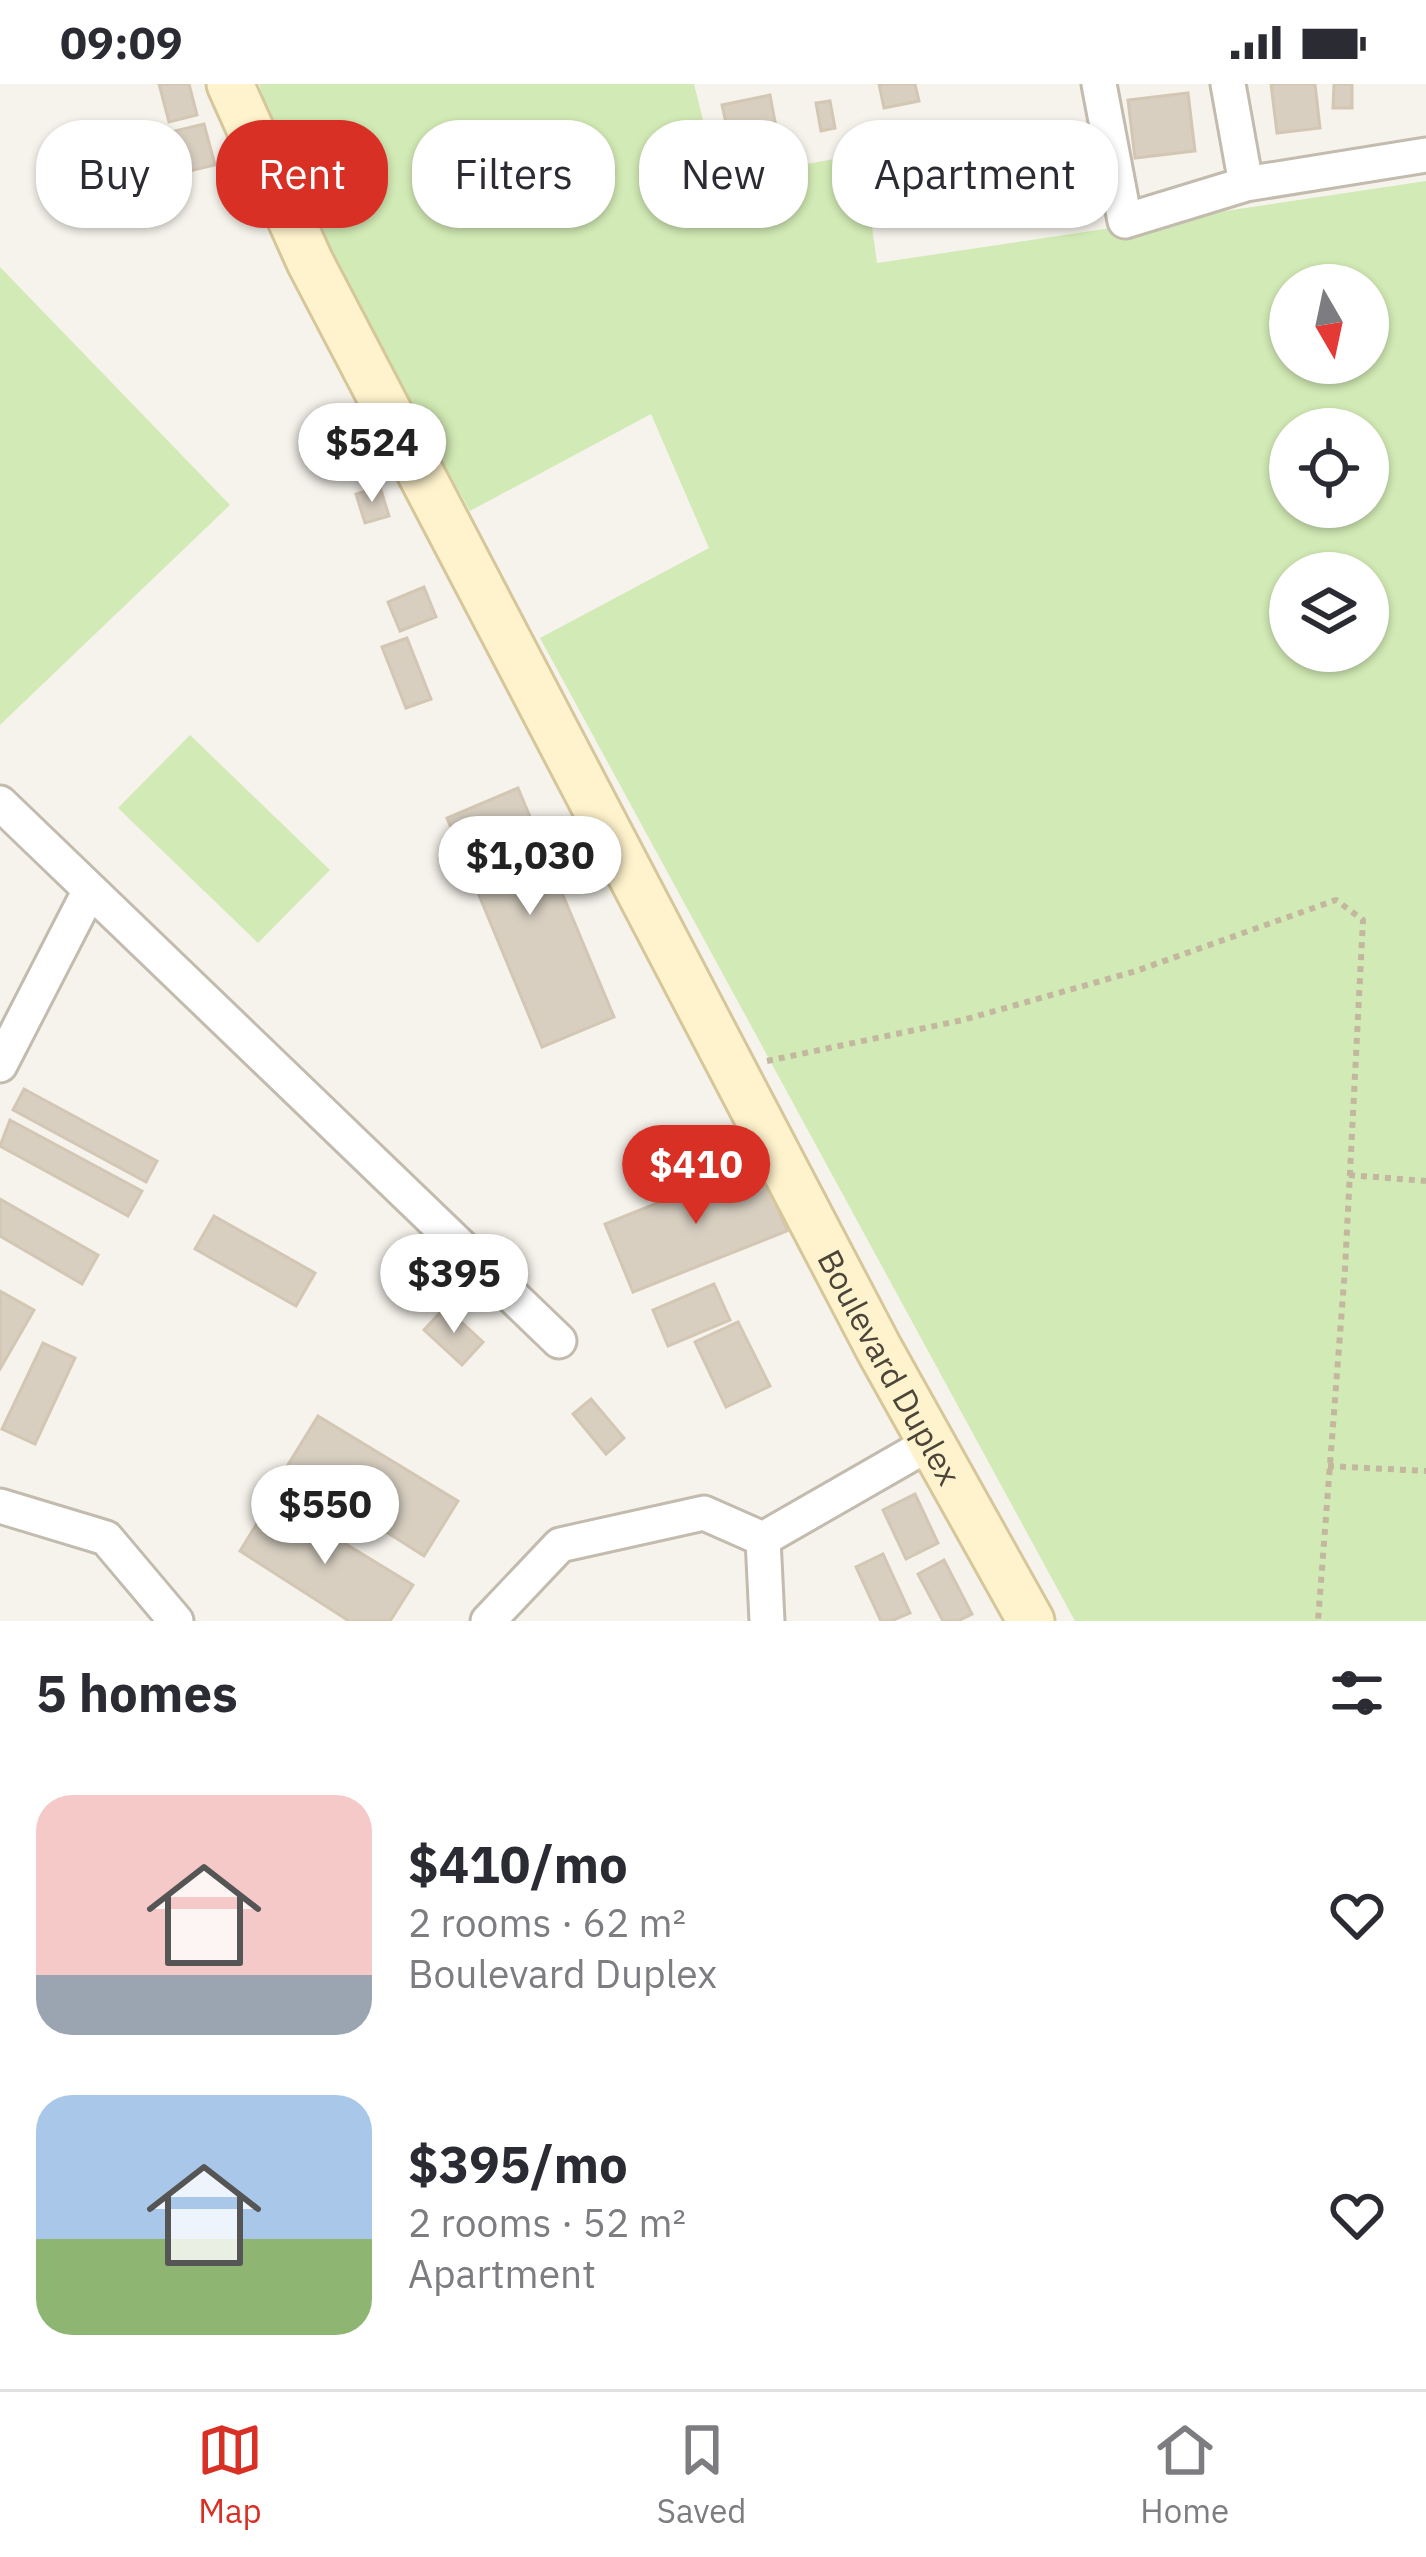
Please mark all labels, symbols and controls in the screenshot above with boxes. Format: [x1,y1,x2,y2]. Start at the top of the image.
text: 09:09 [60,13,183,71]
chip: Buy [36,120,192,228]
chip: Rent [216,120,388,228]
chip: Filters [412,120,615,228]
chip: New [639,120,808,228]
chip: Apartment [832,120,1118,228]
north arrow [1269,264,1389,384]
map controls [1269,264,1389,672]
pin: $524 [301,403,443,505]
button: locate [1269,408,1389,528]
text: $524 [325,416,419,467]
button: layers [1269,552,1389,672]
pin: $1,030 [432,816,628,918]
text: $1,030 [465,829,595,880]
pin: $410 [625,1125,767,1227]
text: $410 [649,1138,743,1189]
pin: $395 [383,1234,525,1336]
street label: Boulevard Duplex [809,1242,972,1492]
text: $395 [407,1247,501,1298]
pin: $550 [254,1465,396,1567]
text: $550 [278,1478,372,1529]
text: 5 homes [36,1660,238,1726]
icon: filters [1324,1660,1390,1726]
text: $410/mo [408,1831,628,1897]
icon: home [132,1843,276,1987]
icon: heart [1324,1882,1390,1948]
text: 2 rooms · 62 m² [408,1897,686,1948]
text: Boulevard Duplex [408,1948,717,1999]
text: $395/mo [408,2131,628,2197]
icon: home [132,2143,276,2287]
icon: heart [1324,2182,1390,2248]
text: 2 rooms · 52 m² [408,2197,686,2248]
text: Apartment [408,2248,596,2299]
tab: Map [197,2417,263,2532]
tab: Saved [657,2417,747,2532]
tab: Home [1140,2417,1229,2532]

